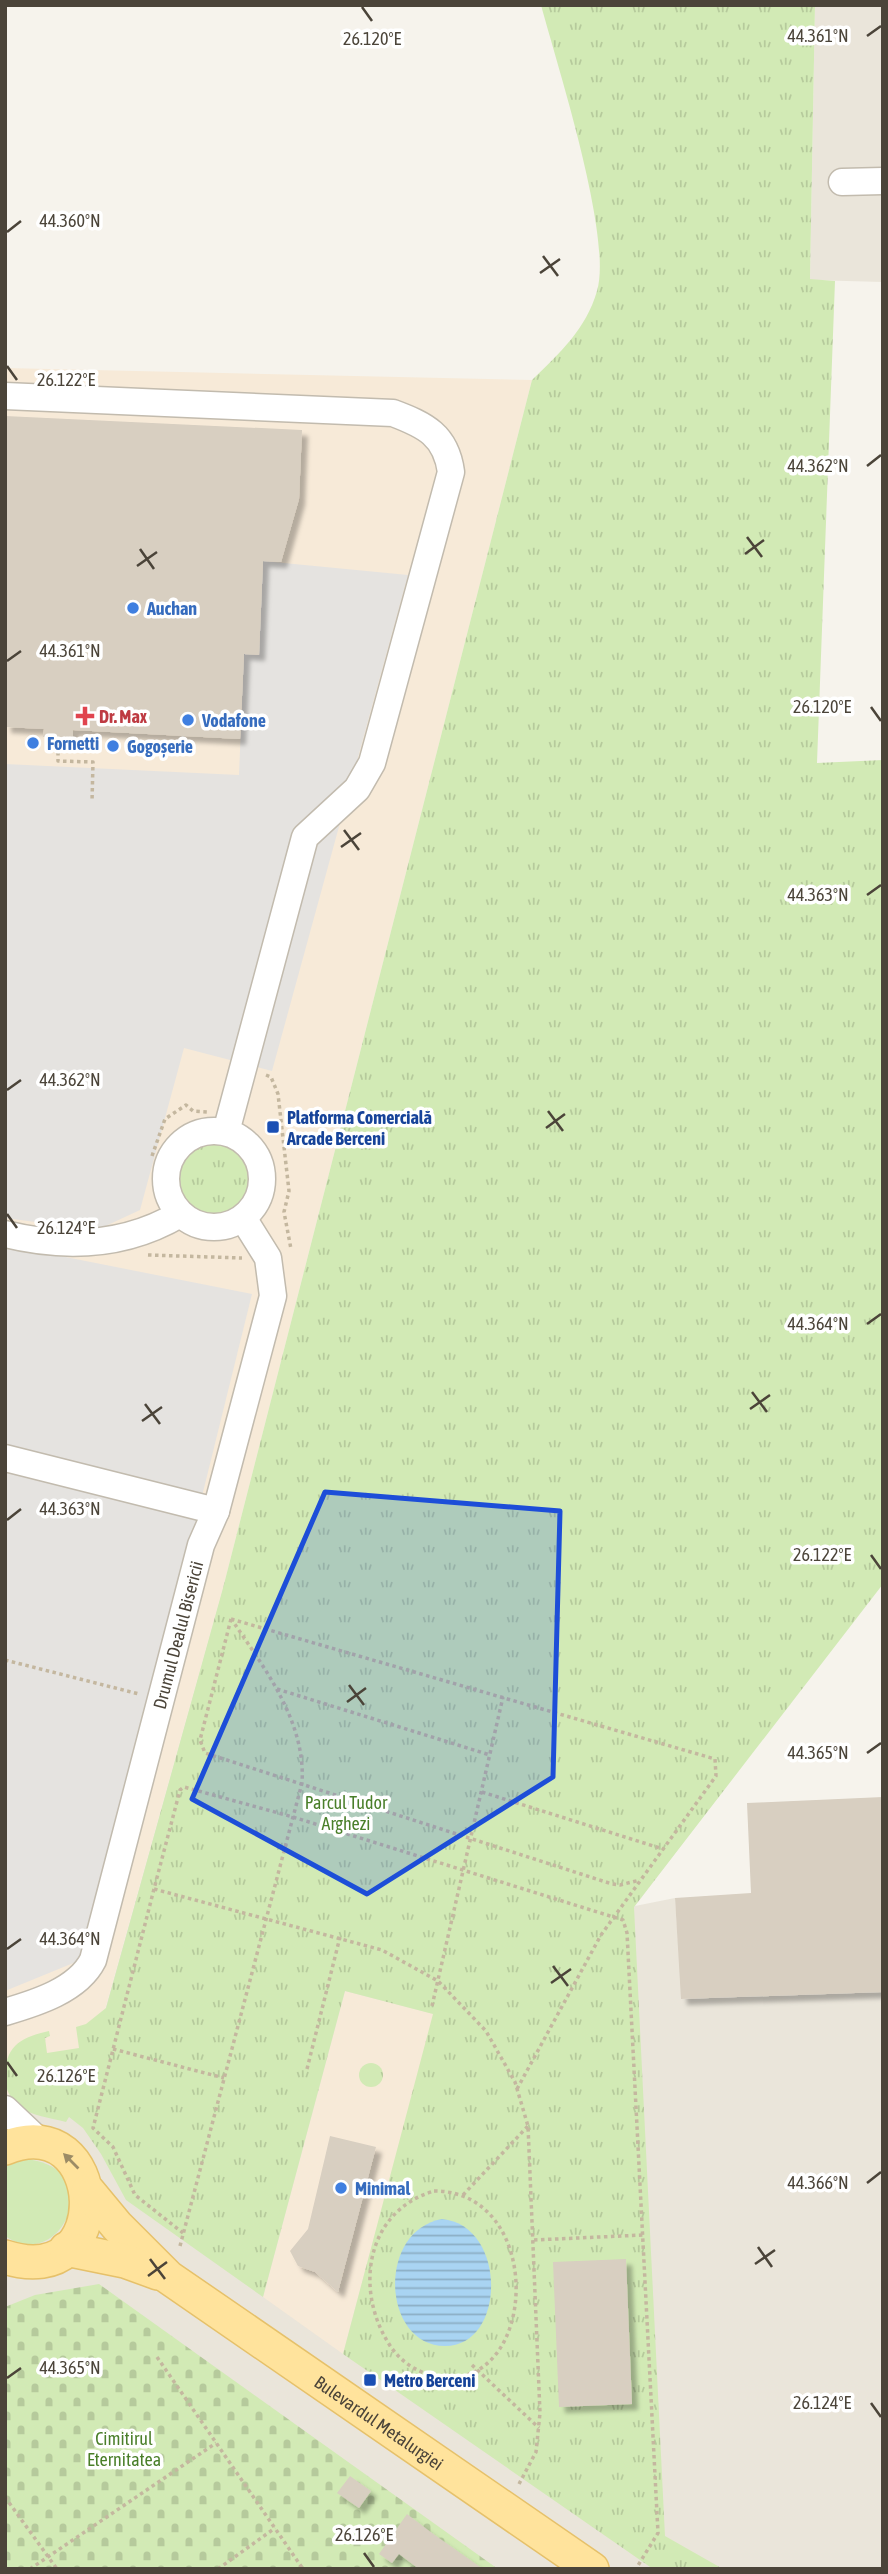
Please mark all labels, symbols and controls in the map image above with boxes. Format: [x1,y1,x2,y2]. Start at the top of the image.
text: 44.361°N [787,25,849,46]
text: 26.120°E [343,28,401,49]
text: 44.360°N [39,210,101,231]
text: 26.122°E [37,369,95,390]
text: 44.362°N [787,455,849,476]
place label: Auchan [146,598,197,619]
marker: Auchan [125,600,141,616]
text: 44.361°N [39,640,101,661]
text: 26.120°E [793,696,851,717]
place label: Dr. Max [99,706,148,727]
marker: Dr. Max [77,708,93,724]
place label: Vodafone [201,710,266,731]
marker: Vodafone [180,712,196,728]
place label: Fornetti [47,733,99,754]
marker: Fornetti [25,735,41,751]
place label: Gogoșerie [127,736,193,758]
marker: Gogoșerie [105,738,121,754]
text: 44.363°N [787,884,849,905]
text: 44.362°N [39,1069,101,1090]
place label: Platforma Comercială Arcade Berceni [286,1107,432,1149]
marker: Platforma Comercială Arcade Berceni [265,1119,281,1135]
text: 26.124°E [37,1217,95,1238]
text: 44.364°N [787,1313,849,1334]
text: 44.363°N [39,1498,101,1519]
text: 26.122°E [793,1544,851,1565]
street label: Drumul Dealul Bisericii [148,1559,207,1711]
text: 44.365°N [787,1742,849,1763]
park label: Parcul Tudor Arghezi [305,1792,388,1834]
text: 44.364°N [39,1928,101,1949]
text: 26.126°E [37,2065,95,2086]
one-way arrow [62,2153,79,2170]
text: 44.366°N [787,2172,849,2193]
place label: Minimal [355,2178,410,2199]
marker: Minimal [333,2180,349,2196]
text: 44.365°N [39,2357,101,2378]
place label: Metro Berceni [384,2370,475,2391]
street label: Bulevardul Metalurgiei [311,2371,448,2474]
marker: Metro Berceni [362,2372,378,2388]
text: 26.124°E [793,2392,851,2413]
park label: Cimitirul Eternitatea [87,2428,161,2470]
text: 26.126°E [335,2524,393,2545]

